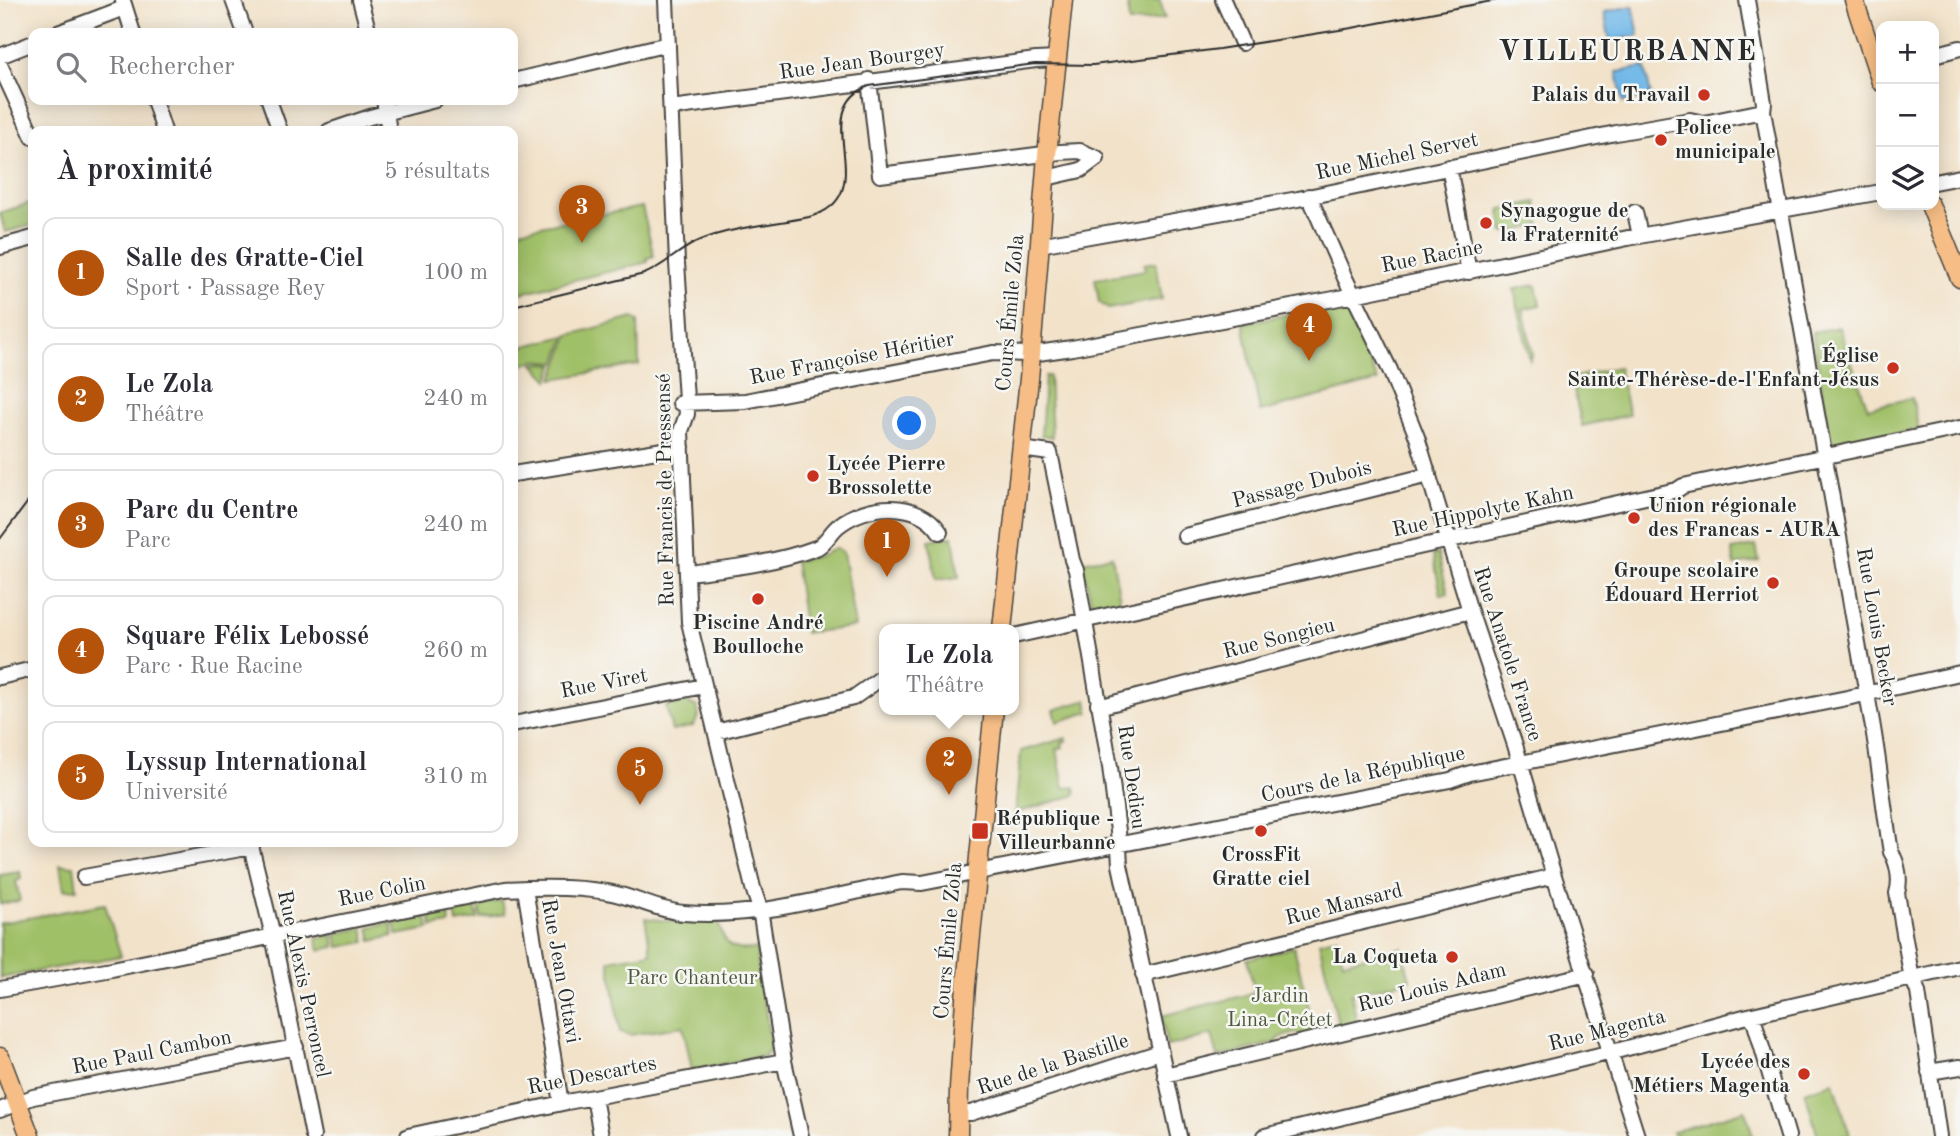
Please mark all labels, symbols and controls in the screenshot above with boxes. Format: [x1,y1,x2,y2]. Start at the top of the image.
map controls [1876,21,1939,210]
button: + [1876,21,1939,84]
search box [28,28,518,105]
district label: VILLEURBANNE [1498,39,1758,67]
street label: Rue Jean Bourgey [778,40,946,84]
icon: search [52,48,90,86]
text: Rechercher [108,54,235,80]
button: − [1876,84,1939,147]
place label: Palais du Travail [1531,85,1690,106]
marker: Palais du Travail [1696,87,1712,103]
place label: Police municipale [1675,118,1776,163]
street label: Rue Michel Servet [1314,130,1480,184]
marker: Police municipale [1653,132,1669,148]
button: layers [1876,147,1939,210]
text: À proximité [56,156,213,186]
text: 5 résultats [384,160,490,183]
pin: 3 [559,185,605,243]
place label: Synagogue de la Fraternité [1500,201,1629,246]
marker: Synagogue de la Fraternité [1478,215,1494,231]
street label: Cours Émile Zola [990,233,1028,392]
street label: Rue Racine [1379,237,1485,277]
text: Salle des Gratte-Ciel [125,246,364,272]
text: 1 [74,261,88,284]
text: 100 m [423,261,488,284]
text: Sport · Passage Rey [125,277,325,300]
pin: 4 [1286,303,1332,361]
street label: Rue Françoise Héritier [748,329,956,389]
place label: Église Sainte-Thérèse-de-l'Enfant-Jésus [1567,342,1879,391]
marker: Église Sainte-Thérèse-de-l'Enfant-Jésus [1885,360,1901,376]
text: Le Zola [125,372,213,398]
street label: Rue Francis de Pressensé [653,373,679,607]
text: 2 [74,387,88,410]
text: 240 m [423,387,488,410]
text: Théâtre [125,403,204,426]
your location [892,406,926,440]
place label: Lycée Pierre Brossolette [827,454,946,499]
street label: Passage Dubois [1230,458,1374,512]
marker: Lycée Pierre Brossolette [805,468,821,484]
street label: Rue Hippolyte Kahn [1390,483,1576,541]
place label: Union régionale des Francas - AURA [1648,496,1841,541]
text: Parc du Centre [125,498,299,524]
marker: Union régionale des Francas - AURA [1626,510,1642,526]
text: 3 [74,513,88,536]
text: 240 m [423,513,488,536]
pin: 1 [864,519,910,577]
text: Parc [125,529,170,552]
street label: Rue Louis Becker [1852,546,1900,708]
place label: Groupe scolaire Édouard Herriot [1604,561,1759,606]
street label: Rue Anatole France [1469,564,1545,744]
marker: Groupe scolaire Édouard Herriot [1765,575,1781,591]
marker: Piscine André Boulloche [750,591,766,607]
place label: Piscine André Boulloche [692,613,824,658]
street label: Rue Songieu [1221,615,1337,663]
text: Square Félix Lebossé [125,624,369,650]
popup [879,624,1019,715]
text: 4 [74,639,88,662]
text: 260 m [423,639,488,662]
text: Le Zola [905,643,993,669]
text: Parc · Rue Racine [125,655,303,678]
street label: Rue Viret [559,665,649,703]
text: Théâtre [905,674,984,697]
street label: Rue Dedieu [1113,723,1149,831]
pin: 2 [926,737,972,795]
street label: Cours de la République [1259,743,1467,807]
pin: 5 [617,747,663,805]
text: Lyssup International [125,750,367,776]
text: 5 [74,765,88,788]
text: 310 m [423,765,488,788]
text: Université [125,781,228,804]
place label: République - Villeurbanne [996,809,1116,854]
marker: République - Villeurbanne [970,821,990,841]
marker: CrossFit Gratte ciel [1253,823,1269,839]
place label: CrossFit Gratte ciel [1212,845,1310,890]
street label: Cours Émile Zola [928,861,966,1020]
street label: Rue Colin [336,873,428,911]
street label: Rue Mansard [1283,880,1405,930]
street label: Rue Alexis Perroncel [273,888,333,1080]
street label: Rue Jean Ottavi [537,897,583,1045]
place label: La Coqueta [1332,947,1438,968]
marker: La Coqueta [1444,949,1460,965]
street label: Rue Louis Adam [1356,959,1508,1017]
park label: Parc Chanteur [626,968,758,989]
park label: Jardin Lina-Crétet [1227,986,1333,1031]
street label: Rue Magenta [1546,1006,1668,1056]
street label: Rue Paul Cambon [71,1027,233,1079]
street label: Rue de la Bastille [975,1031,1131,1099]
place label: Lycée des Métiers Magenta [1633,1052,1790,1097]
street label: Rue Descartes [526,1053,658,1099]
marker: Lycée des Métiers Magenta [1796,1066,1812,1082]

